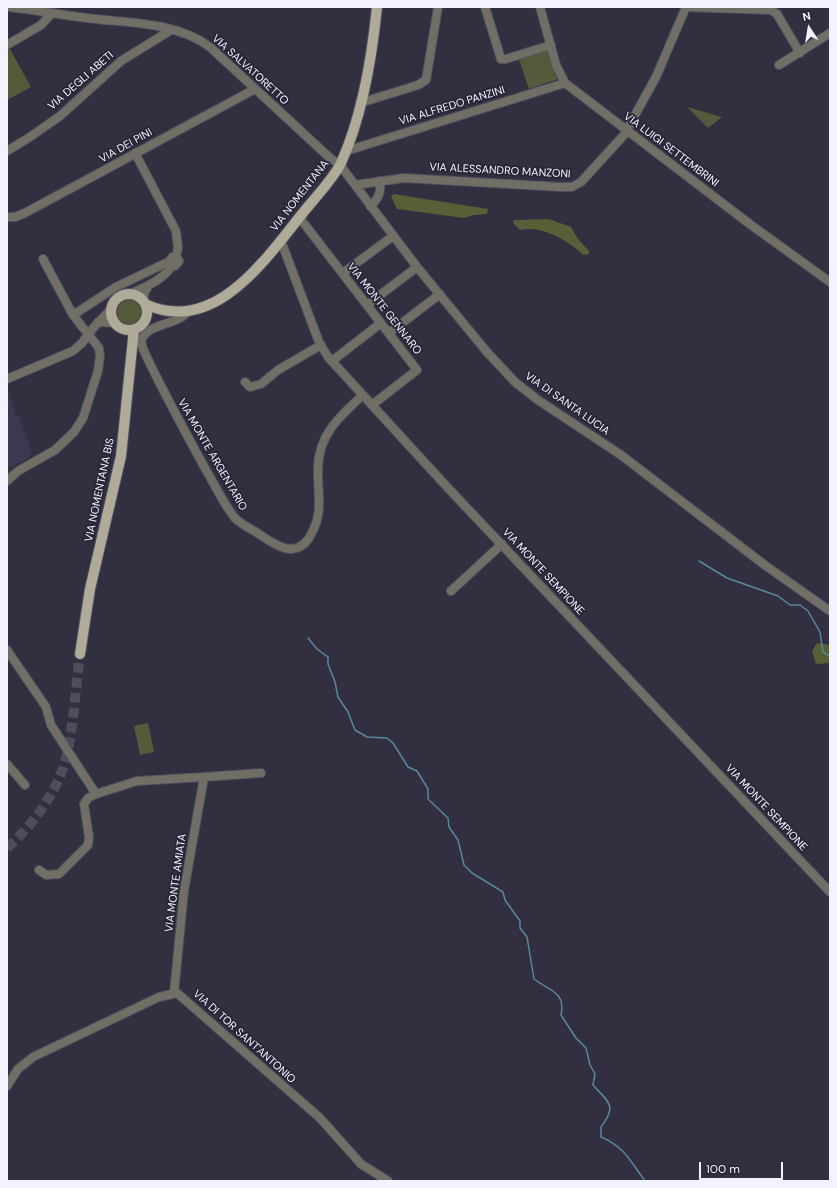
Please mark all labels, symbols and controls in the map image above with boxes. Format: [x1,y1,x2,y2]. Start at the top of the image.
north arrow [789,8,829,48]
text: N [801,9,812,24]
street label: VIA SALVATORETTO [209,32,291,108]
street label: VIA DEGLI ABETI [46,49,116,113]
street label: VIA ALFREDO PANZINI [398,84,506,128]
street label: VIA LUIGI SETTEMBRINI [621,110,721,190]
street label: VIA DEI PINI [97,126,155,166]
street label: VIA NOMENTANA [268,158,332,234]
street label: VIA ALESSANDRO MANZONI [429,161,571,181]
street label: VIA MONTE GENNARO [344,260,424,358]
street label: VIA DI SANTA LUCIA [522,370,612,438]
street label: VIA MONTE ARGENTARIO [175,397,249,513]
street label: VIA NOMENTANA BIS [83,437,117,543]
street label: VIA MONTE SEMPIONE [499,526,587,618]
street label: VIA MONTE SEMPIONE [722,762,810,854]
street label: VIA MONTE AMIATA [163,833,189,933]
street label: VIA DI TOR SANT'ANTONIO [190,987,298,1087]
scale bar [701,1154,785,1180]
text: 100 m [706,1161,740,1177]

